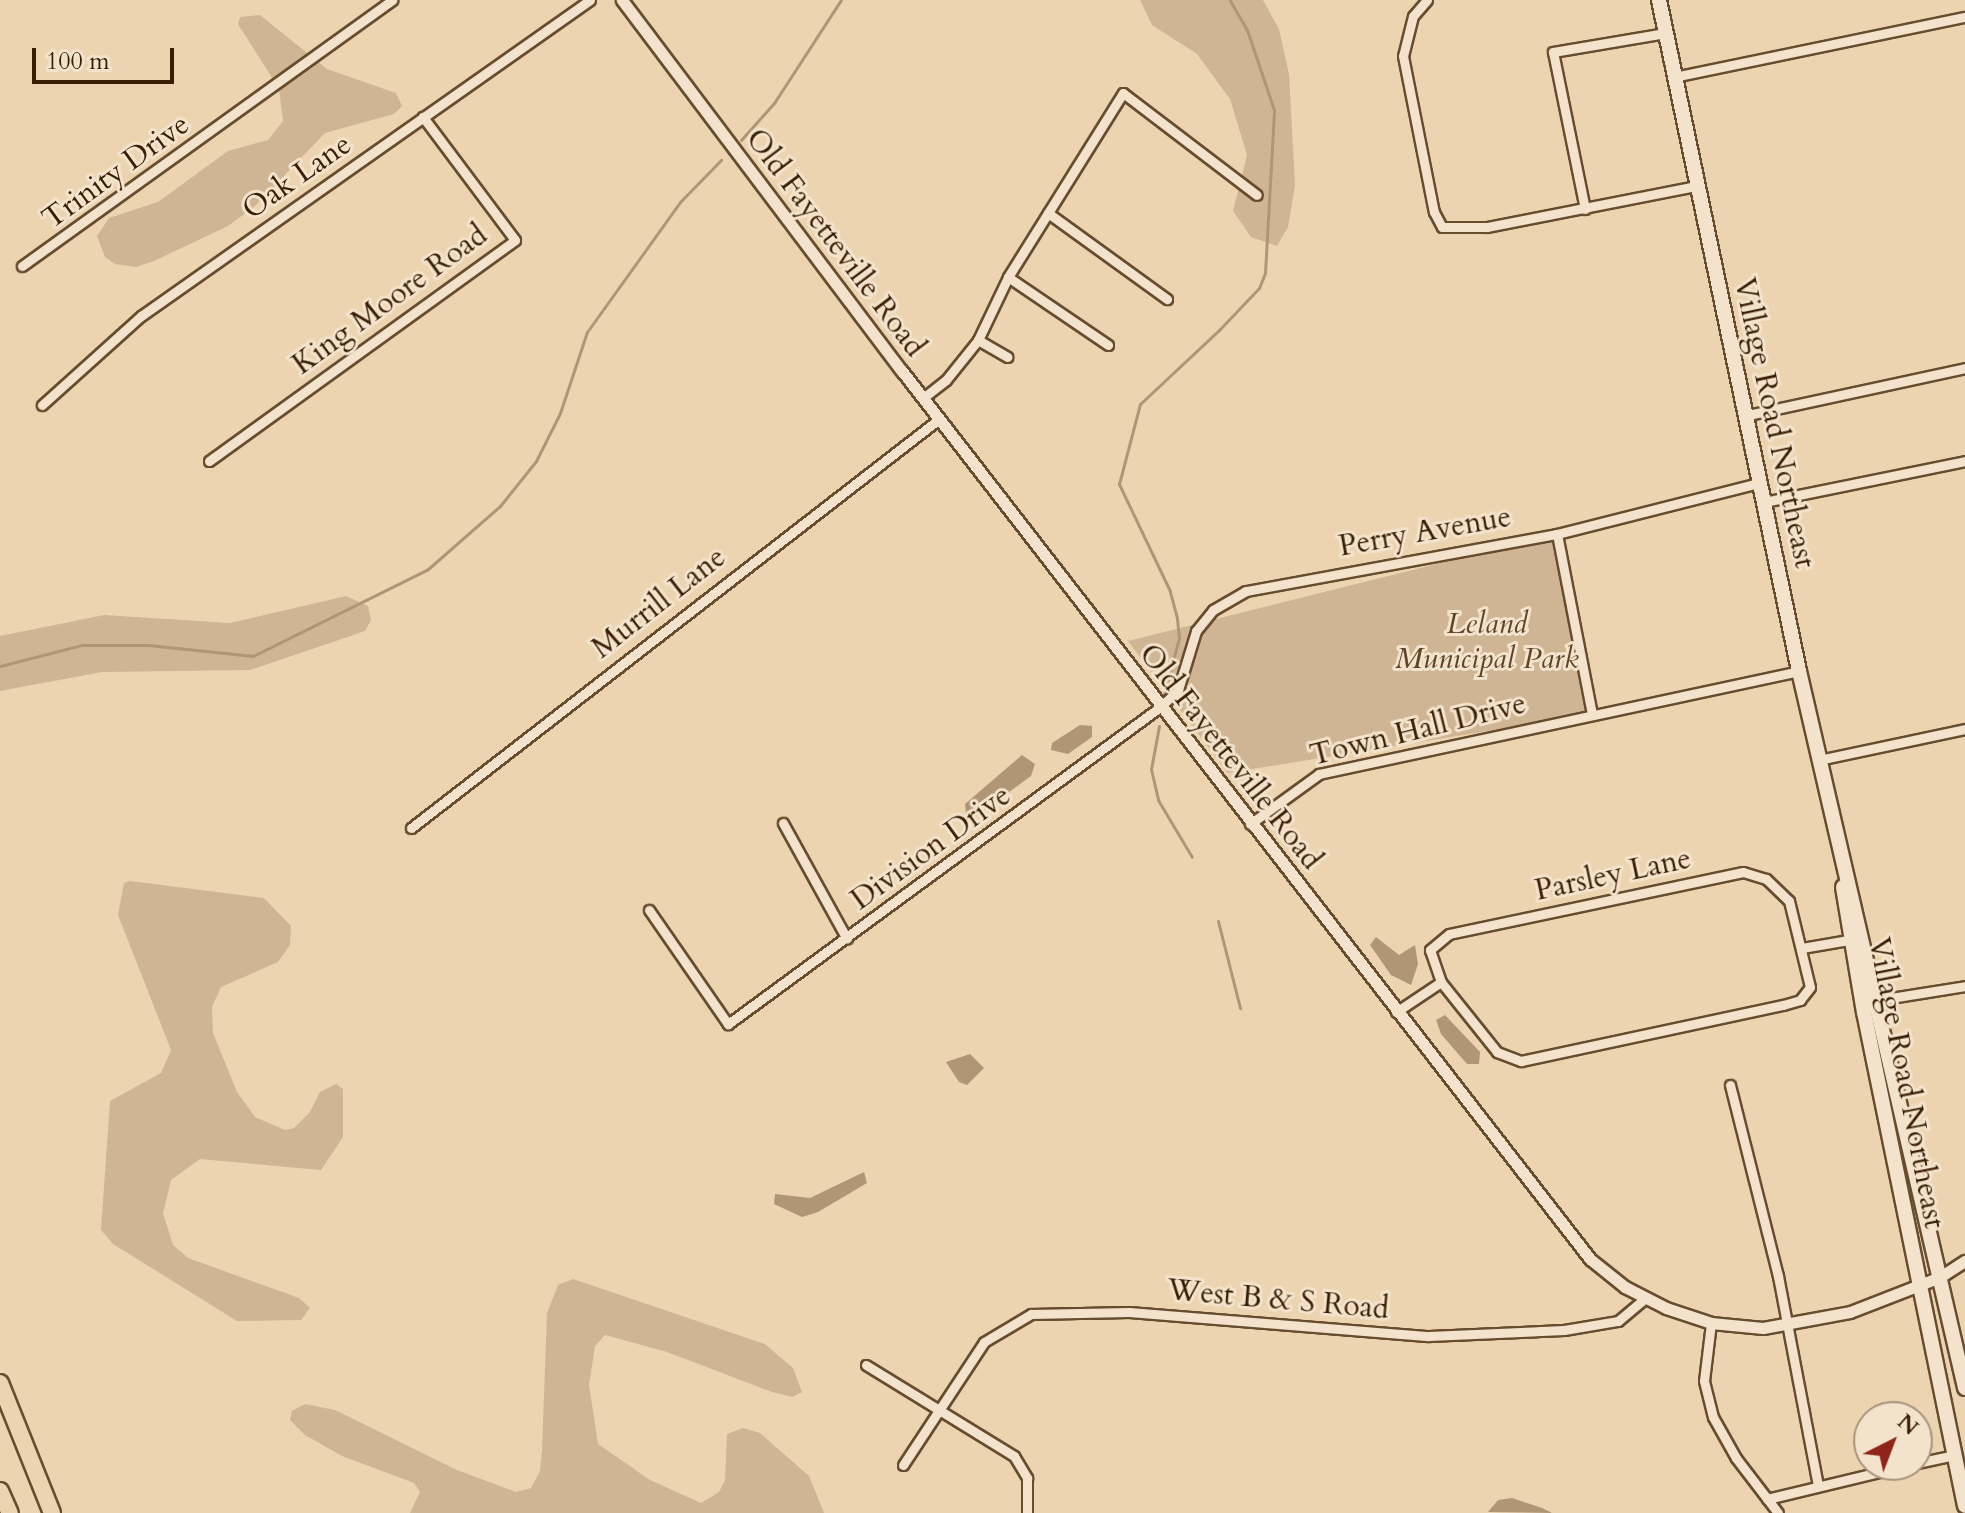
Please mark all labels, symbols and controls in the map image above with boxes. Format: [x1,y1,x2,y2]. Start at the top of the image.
scale bar [36,32,178,82]
text: 100 m [46,45,110,78]
street label: Trinity Drive [36,107,196,237]
street label: Old Fayetteville Road [738,122,932,364]
street label: Oak Lane [236,126,358,228]
street label: King Moore Road [286,217,494,383]
street label: Village Road Northeast [1726,274,1822,572]
street label: Perry Avenue [1336,499,1514,565]
street label: Murrill Lane [585,540,733,666]
park label: Leland Municipal Park [1395,606,1579,676]
street label: Old Fayetteville Road [1131,637,1329,877]
street label: Town Hall Drive [1306,686,1530,774]
street label: Division Drive [844,778,1018,918]
street label: Parsley Lane [1532,841,1694,909]
street label: Village Road Northeast [1860,934,1952,1232]
street label: West B & S Road [1166,1272,1390,1328]
north arrow [1853,1401,1933,1481]
text: N [1891,1407,1925,1442]

